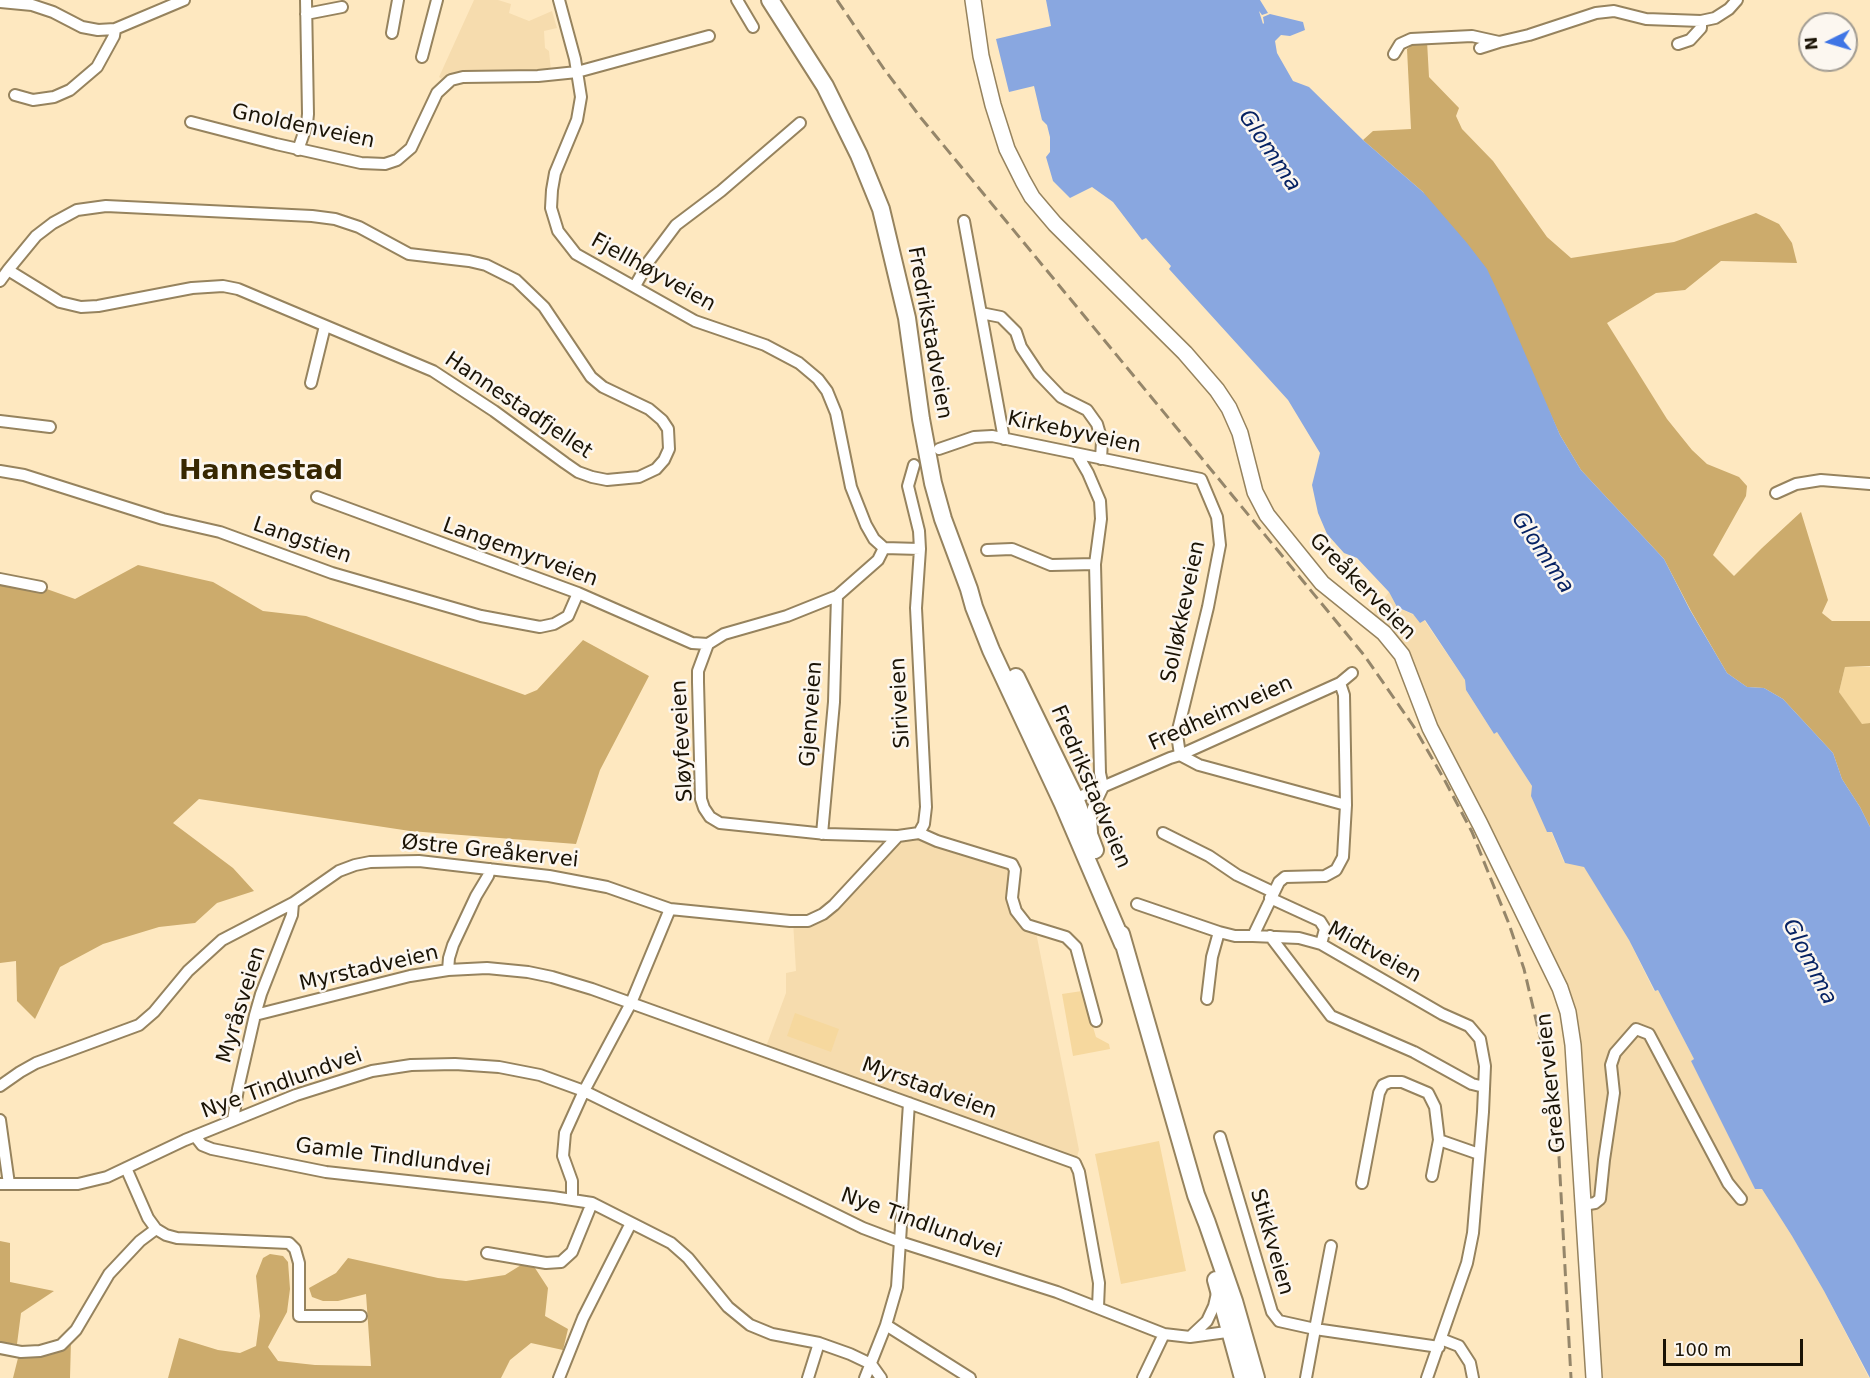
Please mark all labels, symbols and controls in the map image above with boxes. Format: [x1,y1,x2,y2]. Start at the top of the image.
north arrow [1798,12,1858,72]
text: N [1802,36,1822,51]
street label: Gnoldenveien [229,100,377,154]
water label: Glomma [1232,105,1306,197]
street label: Fjellhøyveien [586,228,720,318]
street label: Fredrikstadveien [901,245,957,421]
street label: Hannestadfjellet [439,347,597,465]
street label: Kirkebyveien [1005,407,1143,459]
district label: Hannestad [179,456,343,488]
water label: Glomma [1505,507,1579,599]
street label: Langstien [249,512,355,570]
street label: Langemyrveien [439,513,601,593]
street label: Greåkerveien [1303,528,1421,646]
street label: Solløkkeveien [1157,539,1211,685]
street label: Siriveien [886,657,916,749]
street label: Gjenveien [796,660,828,768]
street label: Fredheimveien [1145,671,1297,757]
street label: Sløyfeveien [667,679,699,803]
street label: Fredrikstadveien [1044,702,1136,872]
street label: Østre Greåkervei [400,830,580,874]
water label: Glomma [1776,915,1842,1009]
street label: Midtveien [1323,917,1425,989]
street label: Myrstadveien [297,941,441,997]
street label: Myråsveien [212,944,272,1066]
street label: Greåkerveien [1532,1012,1572,1154]
street label: Nye Tindlundvei [198,1043,366,1125]
street label: Myrstadveien [858,1053,1000,1125]
street label: Gamle Tindlundvei [294,1134,492,1182]
street label: Nye Tindlundvei [837,1183,1005,1265]
street label: Stikkveien [1244,1186,1298,1298]
scale bar [1666,1327,1806,1365]
text: 100 m [1674,1339,1732,1360]

